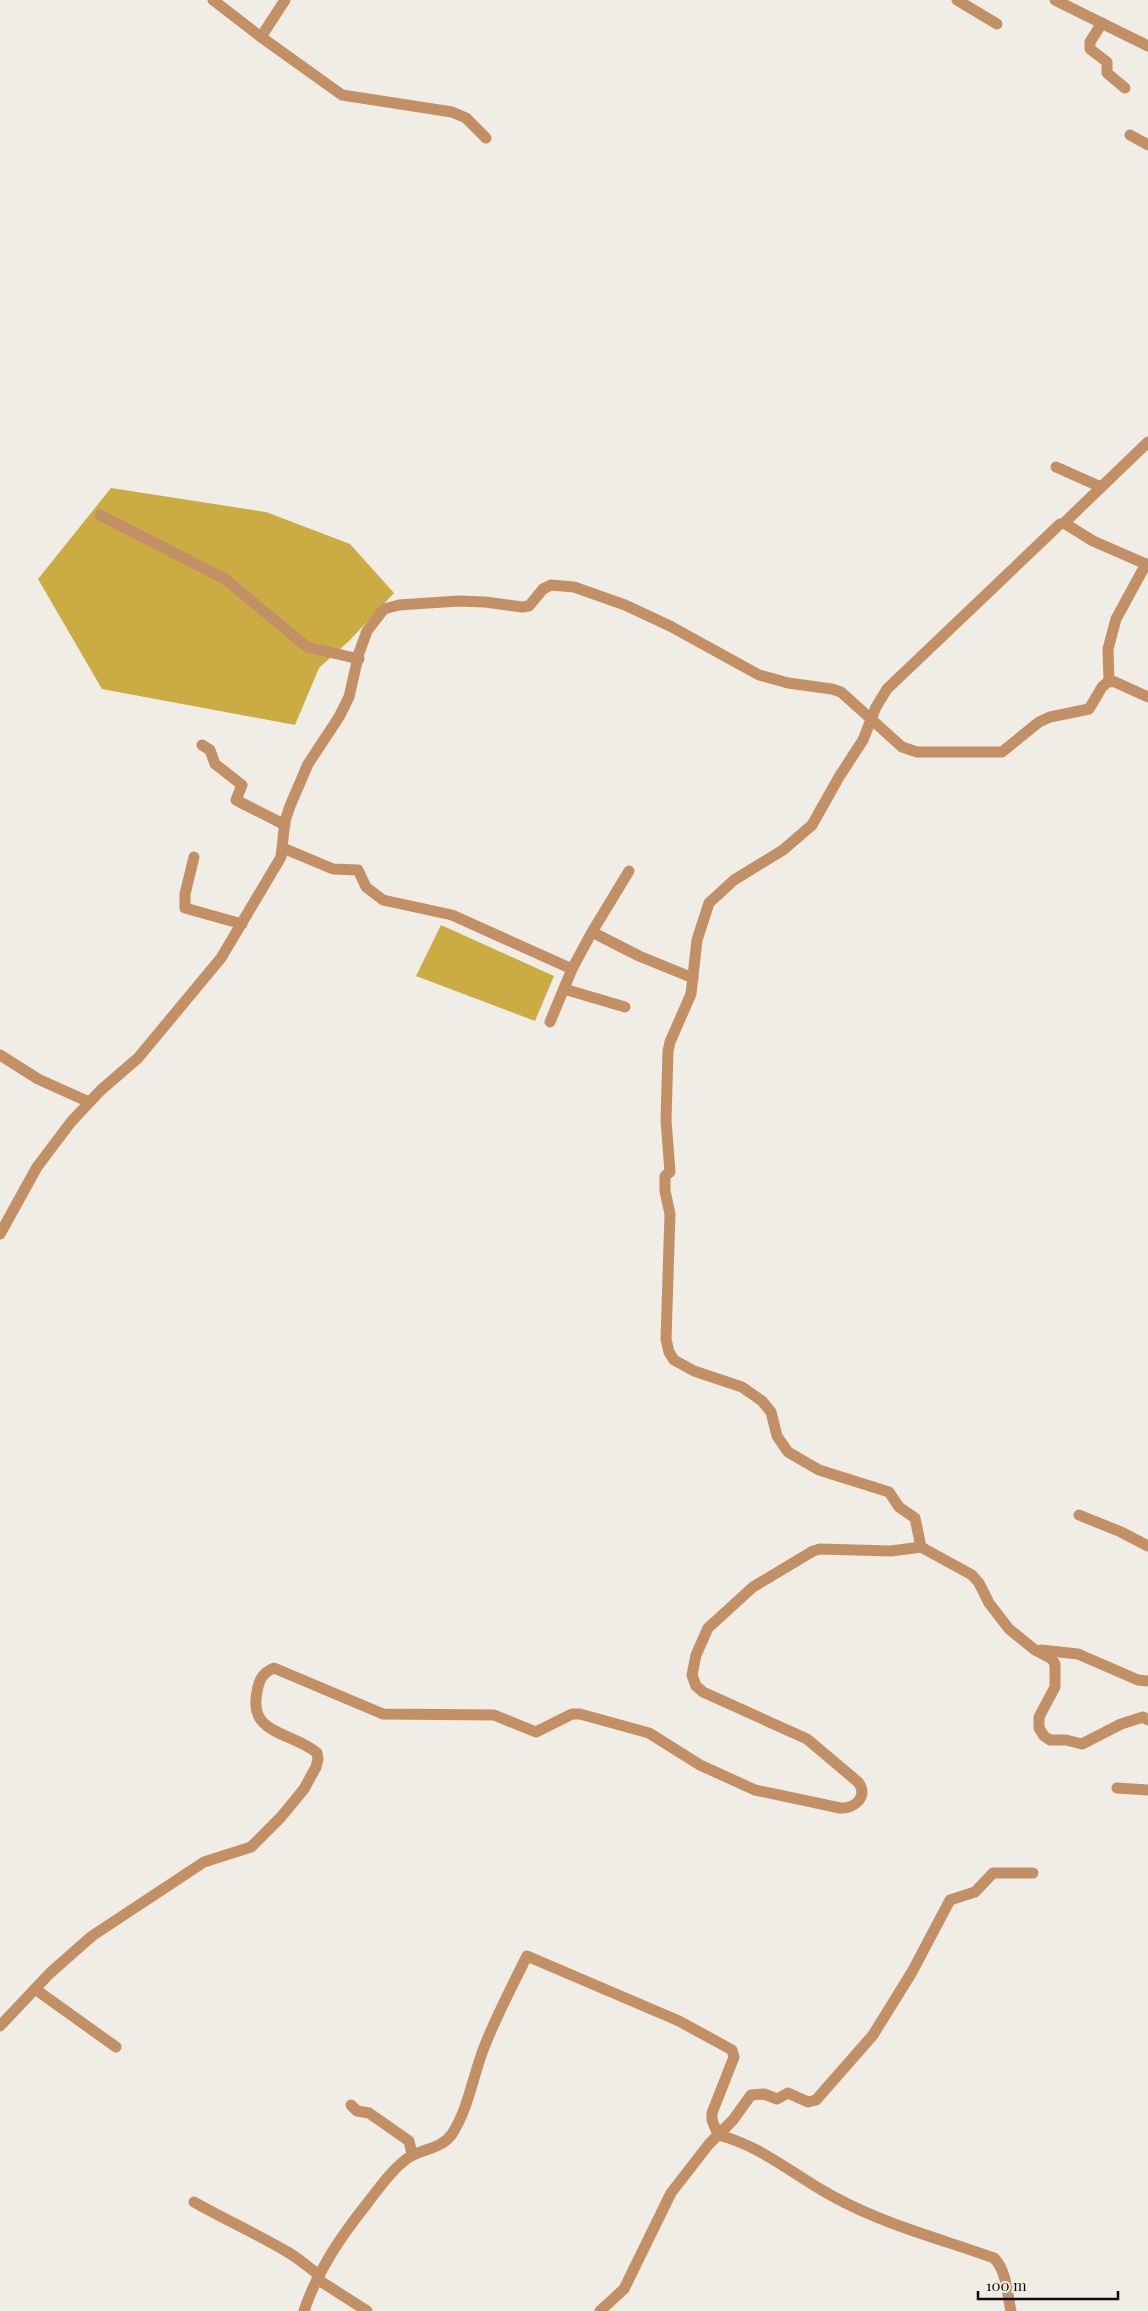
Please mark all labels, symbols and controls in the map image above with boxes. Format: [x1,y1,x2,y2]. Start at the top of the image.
scale bar [978,2268,1118,2300]
text: 100 m [986,2275,1027,2295]

